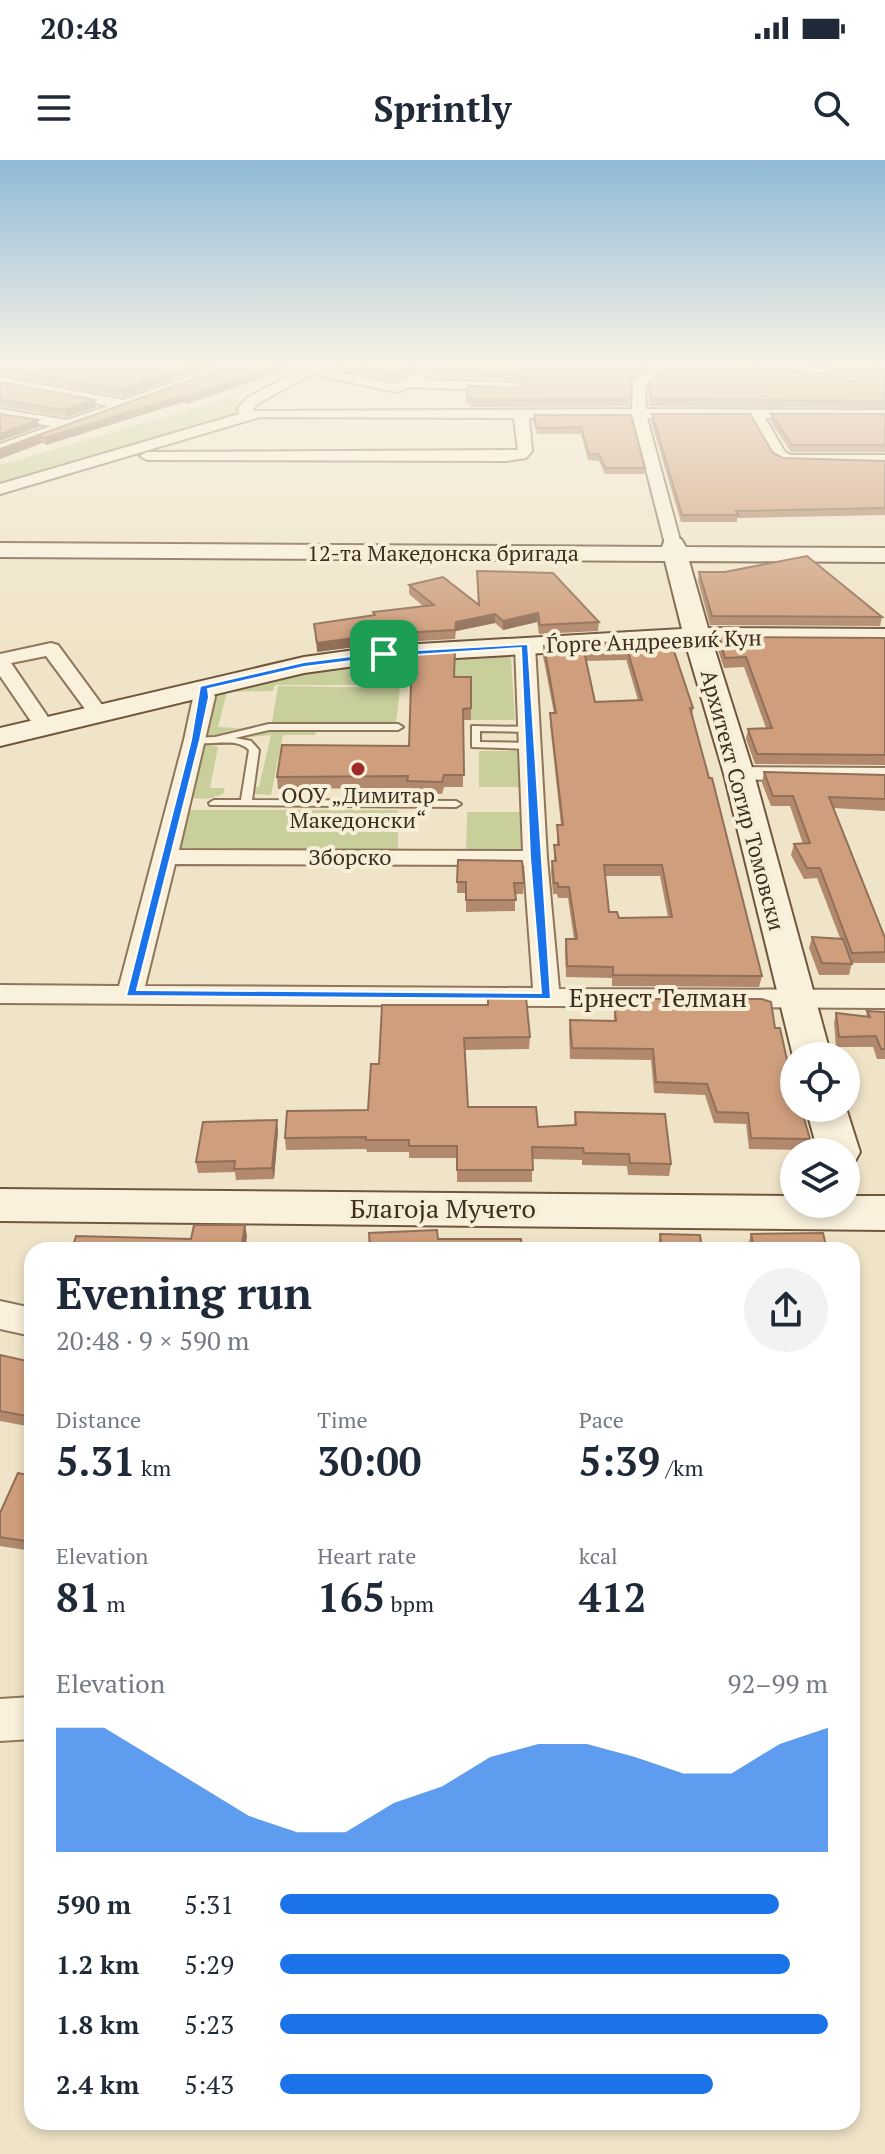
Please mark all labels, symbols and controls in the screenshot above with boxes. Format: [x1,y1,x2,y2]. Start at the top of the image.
text: 20:48 [40,8,118,48]
text: Sprintly [374,85,512,132]
icon: menu [32,86,76,130]
icon: search [809,86,853,130]
street label: 12-та Македонска бригада [307,538,579,567]
pin [350,620,418,688]
street label: Ѓорге Андреевиќ Кун [546,622,762,659]
icon: arrive [362,632,406,676]
street label: Архитект Сотир Томовски [695,666,792,934]
marker: ООУ „Димитар Македонски“ [349,760,367,778]
place label: ООУ „Димитар Македонски“ [281,780,435,834]
street label: Зборско [309,842,391,871]
street label: Ернест Телман [569,980,747,1014]
map controls [780,1042,860,1218]
button: locate [780,1042,860,1122]
button: layers [780,1138,860,1218]
street label: Благоја Мучето [350,1191,536,1225]
text: Evening run [56,1263,312,1322]
button: share [744,1268,828,1352]
text: 20:48 · 9 × 590 m [56,1323,250,1357]
text: Distance [56,1405,141,1434]
text: Time [317,1405,368,1434]
text: Pace [579,1405,624,1434]
text: 5.31 [56,1434,136,1487]
text: 30:00 [317,1434,421,1487]
text: 5:39 [579,1434,660,1487]
text: km [136,1453,171,1482]
text: /km [660,1453,703,1482]
text: Elevation [56,1541,148,1570]
text: Heart rate [317,1541,416,1570]
text: kcal [579,1541,618,1570]
text: 81 [56,1570,101,1623]
text: 165 [317,1570,385,1623]
text: 412 [579,1570,646,1623]
text: m [101,1589,126,1618]
text: bpm [385,1589,434,1618]
text: Elevation [56,1666,165,1700]
text: 92–99 m [728,1666,828,1700]
text: 590 m [56,1887,131,1921]
text: 5:31 [184,1887,234,1921]
text: 1.2 km [56,1947,139,1981]
text: 5:29 [184,1947,234,1981]
text: 1.8 km [56,2007,139,2041]
text: 5:23 [184,2007,234,2041]
text: 2.4 km [56,2067,139,2101]
text: 5:43 [184,2067,234,2101]

